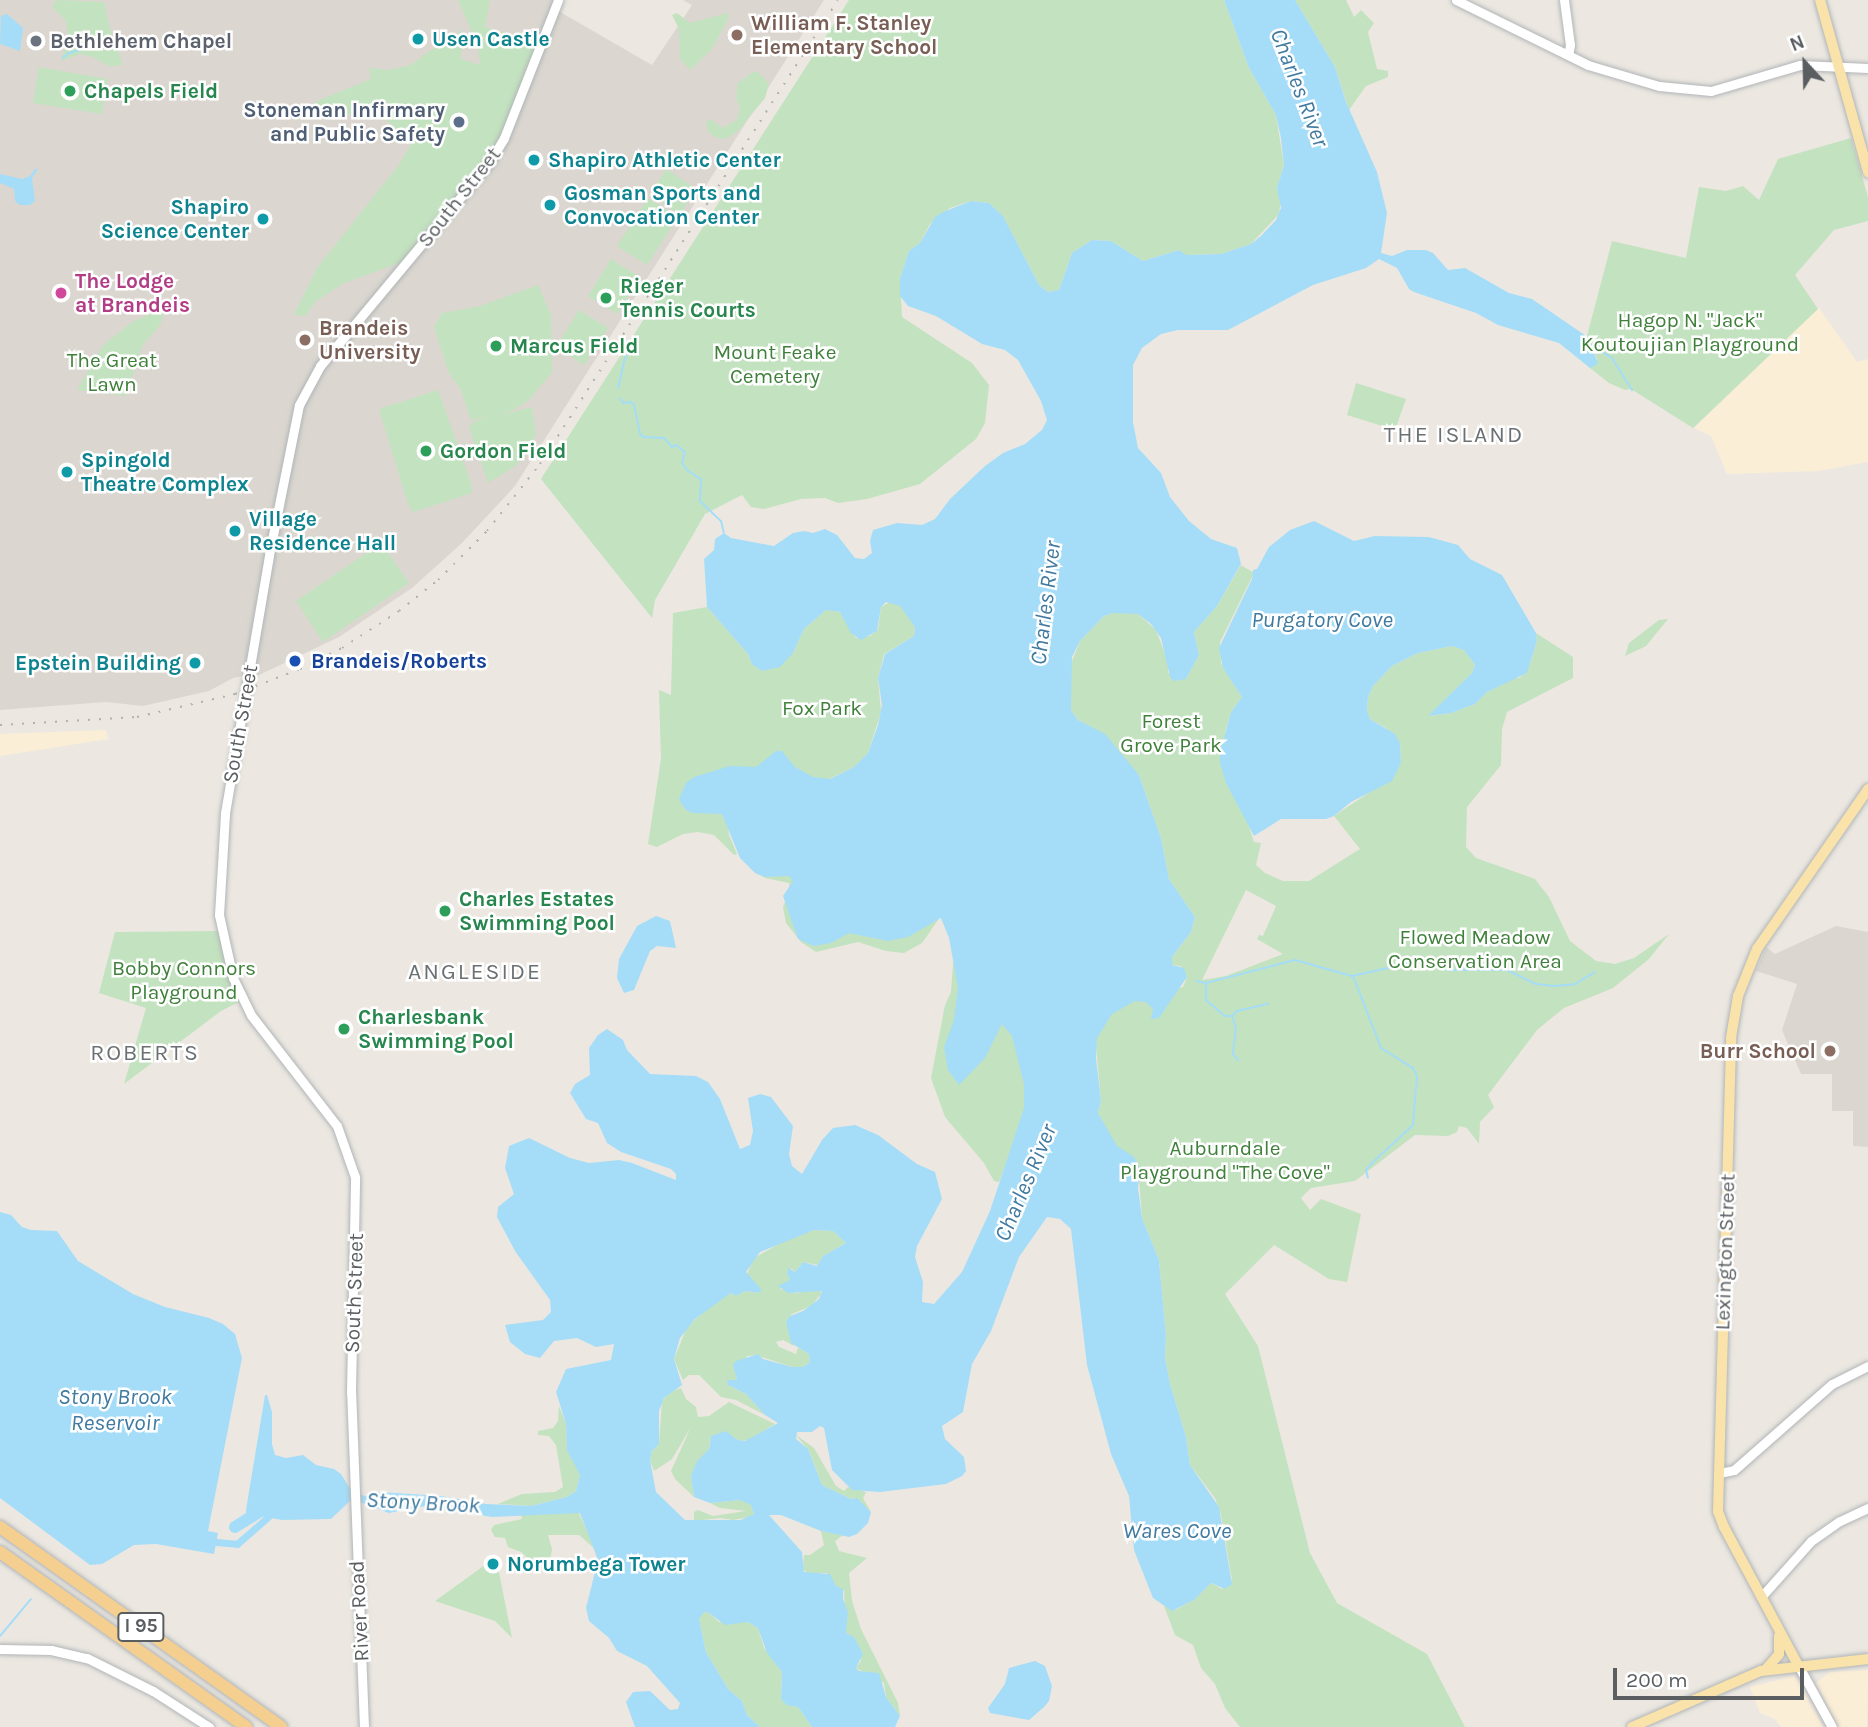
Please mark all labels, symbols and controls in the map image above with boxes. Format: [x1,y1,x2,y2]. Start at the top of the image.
place label: William F. Stanley Elementary School [751,10,937,60]
water label: Charles River [1264,25,1334,151]
place label: Usen Castle [432,26,550,52]
marker: William F. Stanley Elementary School [729,27,745,43]
place label: Bethlehem Chapel [50,28,232,54]
north arrow [1770,28,1840,98]
marker: Usen Castle [410,31,426,47]
text: N [1787,31,1808,56]
marker: Bethlehem Chapel [28,33,44,49]
place label: Chapels Field [84,78,218,104]
marker: Chapels Field [62,83,78,99]
place label: Stoneman Infirmary and Public Safety [243,97,445,147]
marker: Stoneman Infirmary and Public Safety [451,114,467,130]
street label: South Street [412,142,506,252]
place label: Shapiro Athletic Center [548,147,781,173]
marker: Shapiro Athletic Center [526,152,542,168]
place label: Gosman Sports and Convocation Center [564,180,761,230]
place label: Shapiro Science Center [101,194,249,244]
marker: Gosman Sports and Convocation Center [542,197,558,213]
marker: Shapiro Science Center [255,211,271,227]
place label: The Lodge at Brandeis [75,268,190,318]
place label: Rieger Tennis Courts [620,273,756,323]
marker: The Lodge at Brandeis [53,285,69,301]
marker: Rieger Tennis Courts [598,290,614,306]
park label: Hagop N. "Jack" Koutoujian Playground [1581,307,1799,357]
place label: Brandeis University [319,315,421,365]
marker: Brandeis University [297,332,313,348]
place label: Marcus Field [510,333,638,359]
marker: Marcus Field [488,338,504,354]
park label: Mount Feake Cemetery [714,339,836,389]
park label: The Great Lawn [67,347,157,397]
district label: THE ISLAND [1385,421,1523,449]
place label: Gordon Field [440,438,566,464]
marker: Gordon Field [418,443,434,459]
place label: Spingold Theatre Complex [81,447,249,497]
marker: Spingold Theatre Complex [59,464,75,480]
place label: Village Residence Hall [249,506,396,556]
marker: Village Residence Hall [227,523,243,539]
water label: Charles River [1025,539,1067,667]
water label: Purgatory Cove [1251,606,1393,634]
place label: Brandeis/Roberts [311,648,487,674]
place label: Epstein Building [15,650,181,676]
marker: Brandeis/Roberts [285,651,305,671]
marker: Epstein Building [187,655,203,671]
street label: South Street [217,663,263,785]
park label: Fox Park [782,695,862,721]
park label: Forest Grove Park [1120,708,1222,758]
place label: Charles Estates Swimming Pool [459,886,615,936]
marker: Charles Estates Swimming Pool [437,903,453,919]
park label: Flowed Meadow Conservation Area [1388,924,1562,974]
park label: Bobby Connors Playground [112,955,256,1005]
district label: ANGLESIDE [409,958,541,986]
place label: Charlesbank Swimming Pool [358,1004,514,1054]
marker: Charlesbank Swimming Pool [336,1021,352,1037]
place label: Burr School [1700,1038,1816,1064]
district label: ROBERTS [91,1039,199,1067]
marker: Burr School [1822,1043,1838,1059]
water label: Charles River [989,1120,1063,1246]
park label: Auburndale Playground "The Cove" [1120,1135,1330,1185]
street label: Lexington Street [1710,1173,1740,1331]
street label: South Street [339,1233,369,1353]
water label: Stony Brook Reservoir [58,1383,172,1437]
water label: Stony Brook [365,1486,481,1520]
water label: Wares Cove [1123,1517,1231,1545]
place label: Norumbega Tower [507,1551,686,1577]
marker: Norumbega Tower [485,1556,501,1572]
street label: River Road [344,1560,374,1662]
road number: I 95 [116,1611,166,1642]
scale bar [1616,1654,1807,1698]
text: 200 m [1626,1668,1688,1692]

